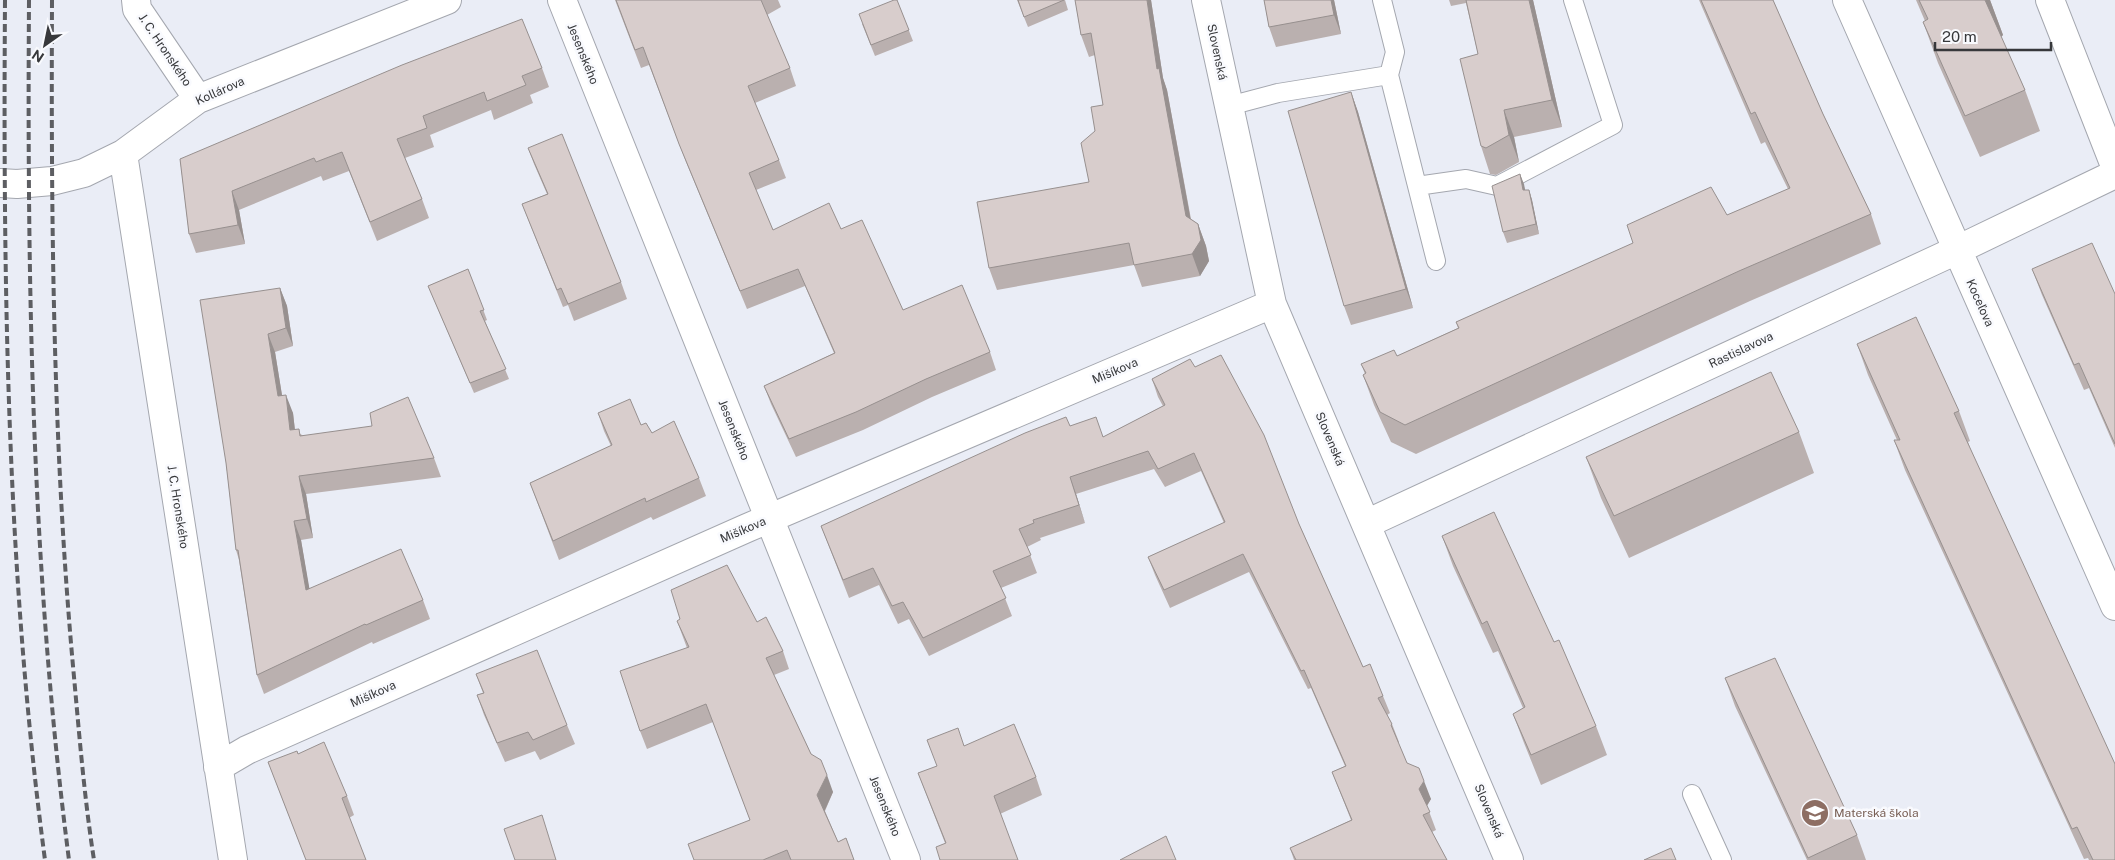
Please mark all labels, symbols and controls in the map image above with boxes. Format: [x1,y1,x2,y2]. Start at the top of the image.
street label: J. C. Hronského [136,11,194,89]
north arrow [20,20,70,70]
scale bar [1935,20,2051,52]
street label: Jesenského [564,22,602,87]
street label: Slovenská [1204,23,1230,81]
text: 20 m [1942,28,1977,45]
text: N [29,46,47,66]
street label: Kollárova [193,74,247,108]
street label: Koceľova [1963,277,1997,329]
street label: Rastislavova [1707,329,1775,371]
street label: Mišíkova [1090,355,1140,387]
street label: Jesenského [715,398,753,463]
street label: Slovenská [1312,410,1348,468]
street label: J. C. Hronského [164,464,192,550]
street label: Mišíkova [718,514,768,546]
street label: Mišíkova [348,678,398,710]
street label: Jesenského [866,774,904,839]
street label: Slovenská [1471,782,1507,840]
school or university icon: Materská škola [1800,798,1830,828]
place label: Materská škola [1834,806,1919,820]

